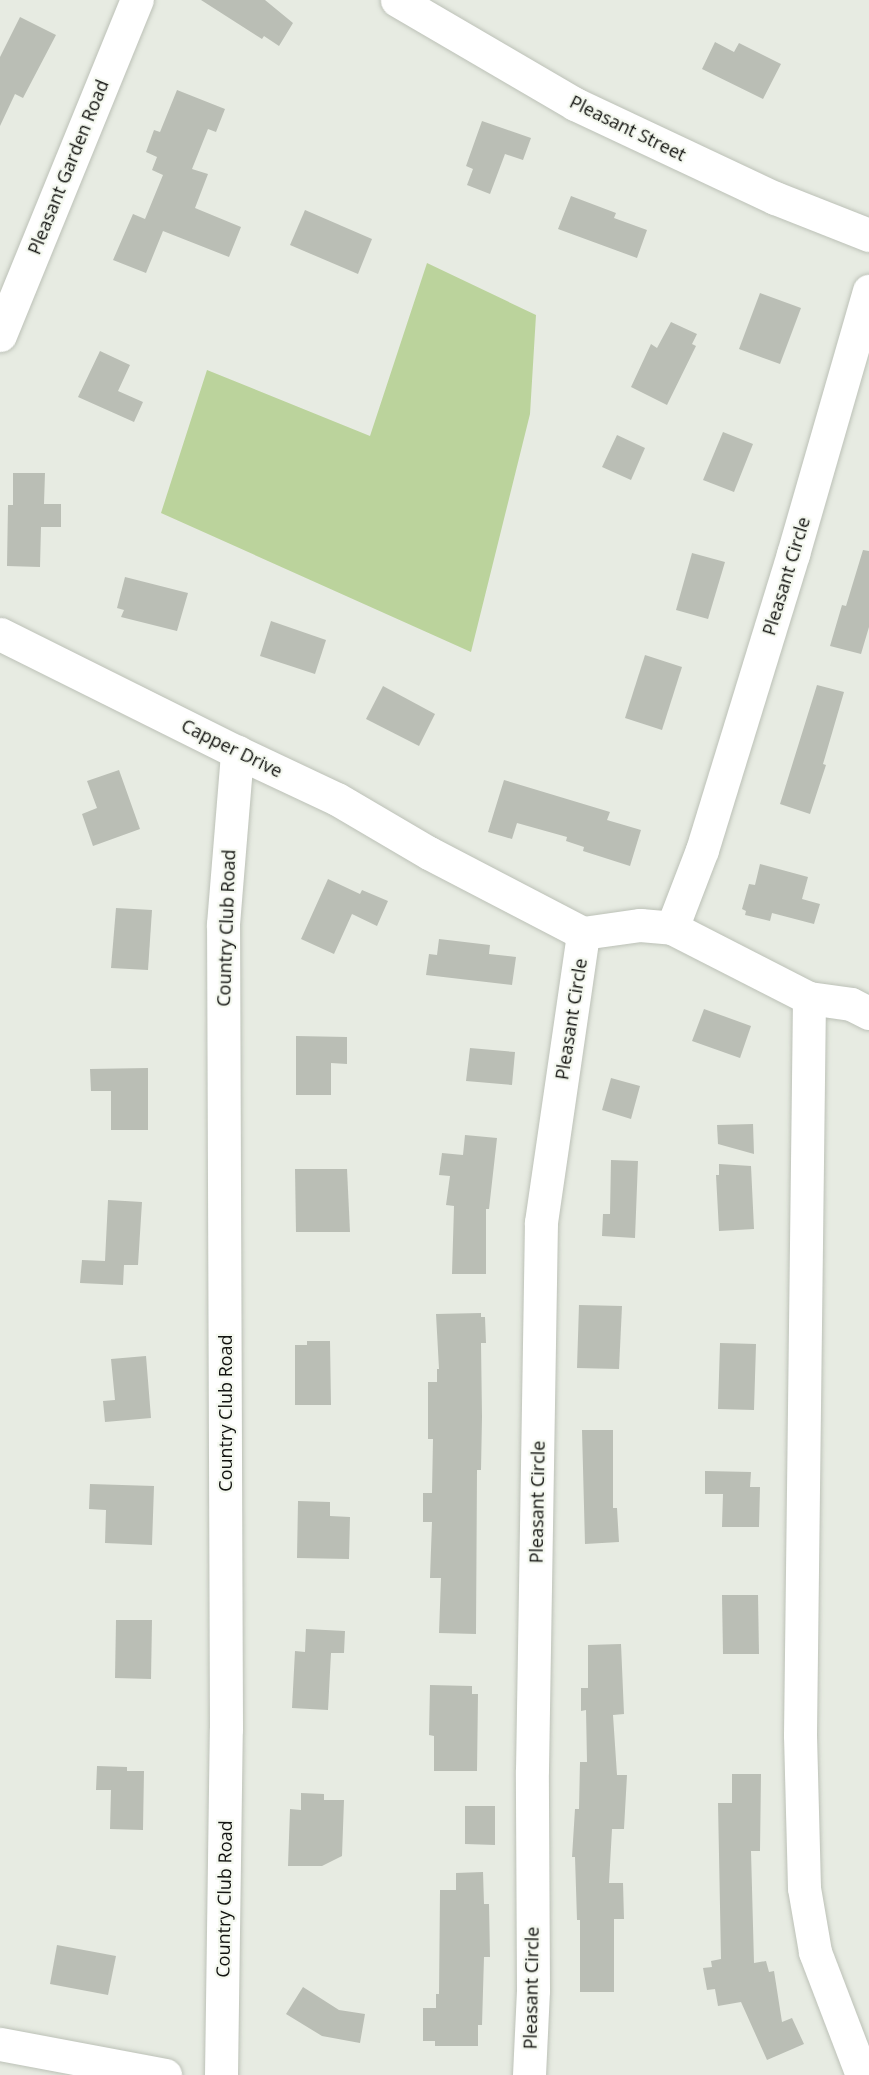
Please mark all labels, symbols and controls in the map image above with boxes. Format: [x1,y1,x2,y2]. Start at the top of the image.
street label: Pleasant Garden Road [23,77,113,257]
street label: Pleasant Street [566,91,690,165]
street label: Pleasant Circle [758,514,814,638]
street label: Capper Drive [178,714,286,782]
street label: Country Club Road [212,849,240,1007]
street label: Pleasant Circle [551,957,591,1081]
street label: Country Club Road [214,1334,236,1492]
street label: Pleasant Circle [525,1440,549,1564]
street label: Country Club Road [212,1820,236,1978]
street label: Pleasant Circle [519,1926,543,2050]

